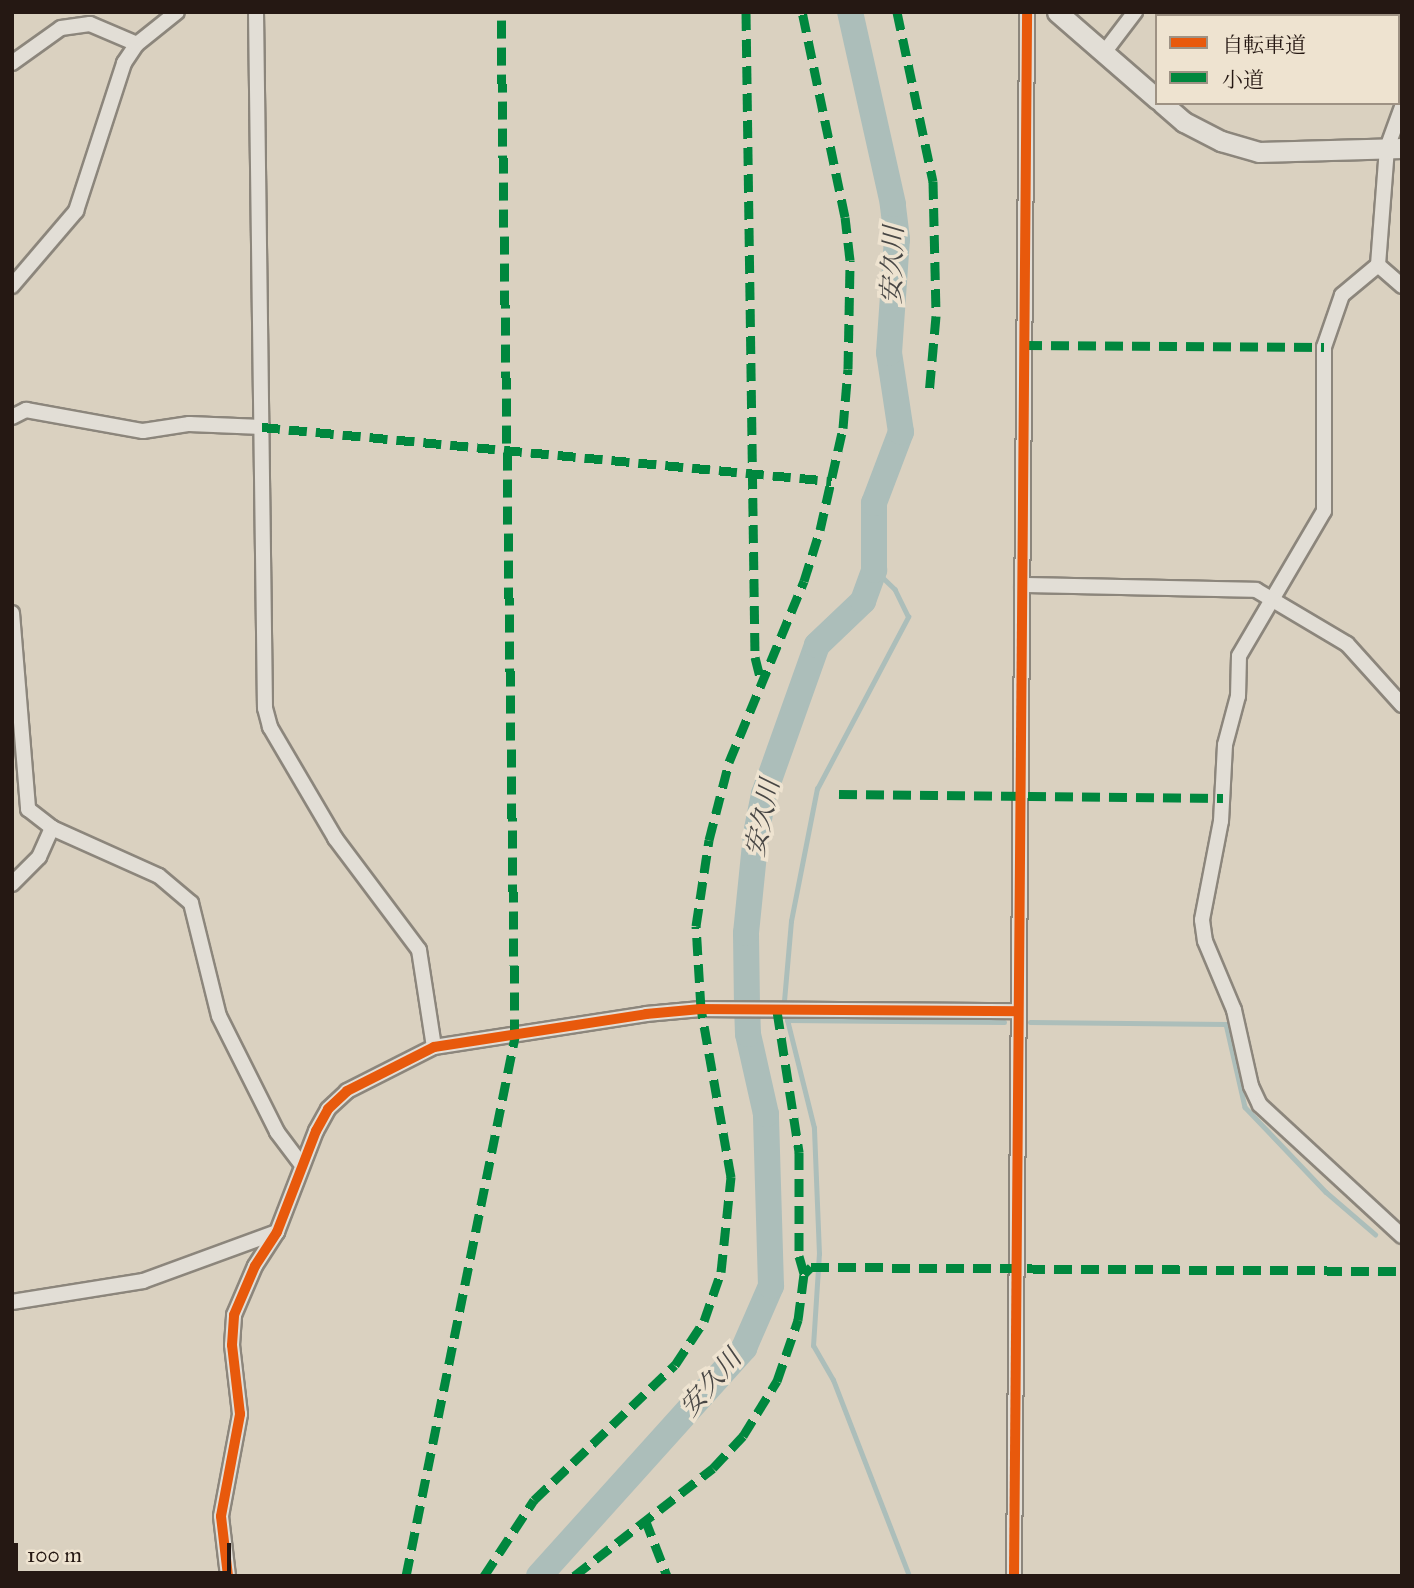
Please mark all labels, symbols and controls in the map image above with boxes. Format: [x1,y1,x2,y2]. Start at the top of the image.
legend [1155,14,1400,105]
text: 自転車道 [1222,32,1306,58]
text: 小道 [1222,67,1264,93]
water label: 安久川 [876,225,910,305]
water label: 安久川 [740,777,786,859]
water label: 安久川 [674,1343,748,1423]
scale bar [18,1528,234,1572]
text: 100 m [27,1542,82,1568]

